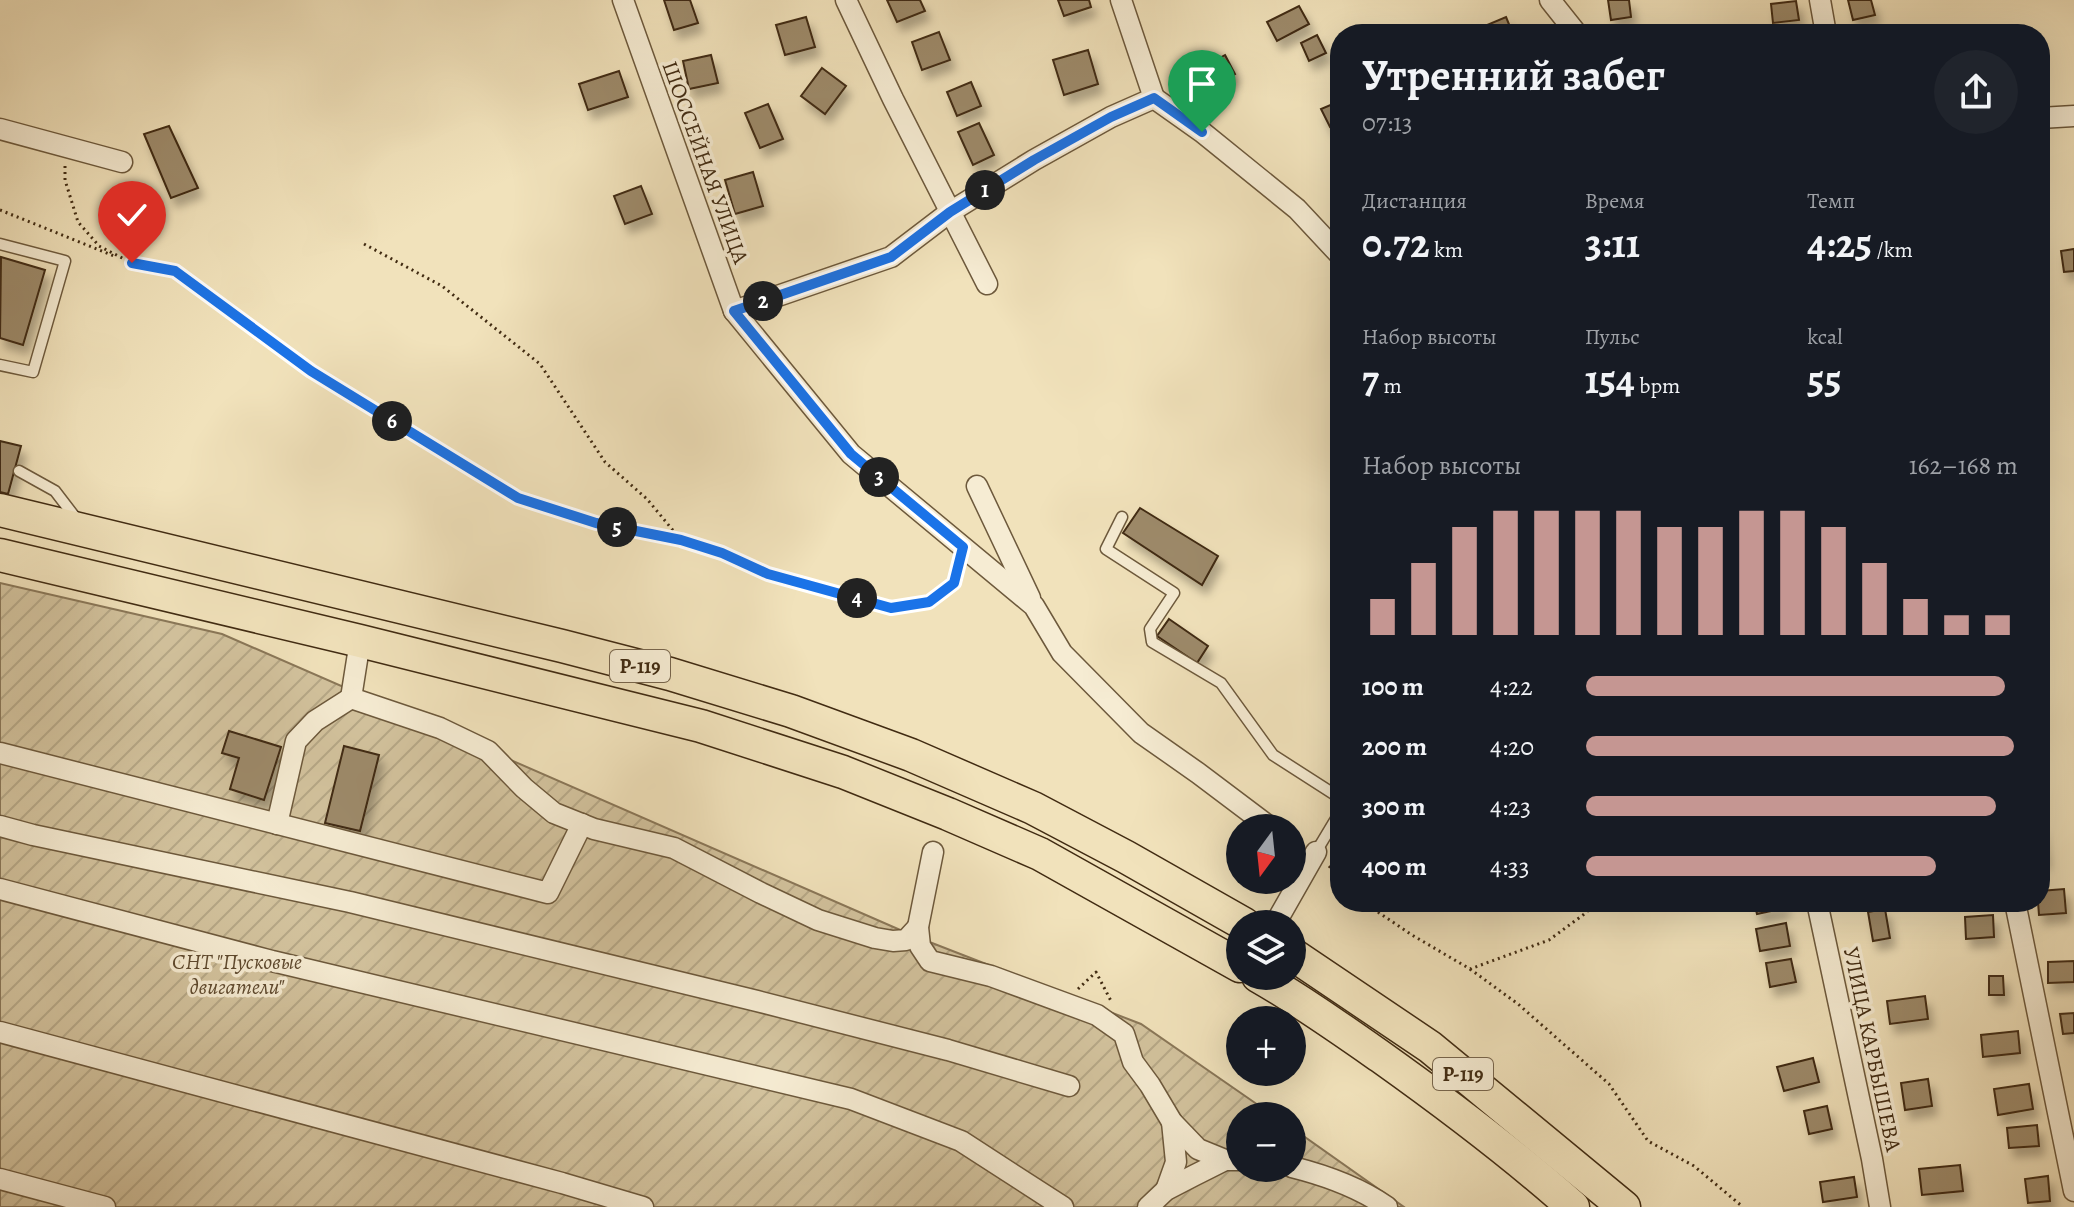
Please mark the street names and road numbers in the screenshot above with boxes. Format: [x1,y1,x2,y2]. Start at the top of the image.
street label: ШОССЕЙНАЯ УЛИЦА [654,57,756,269]
road number: Р-119 [610,650,670,682]
street label: УЛИЦА КАРБЫШЕВА [1836,944,1909,1155]
road number: Р-119 [1433,1058,1493,1090]

